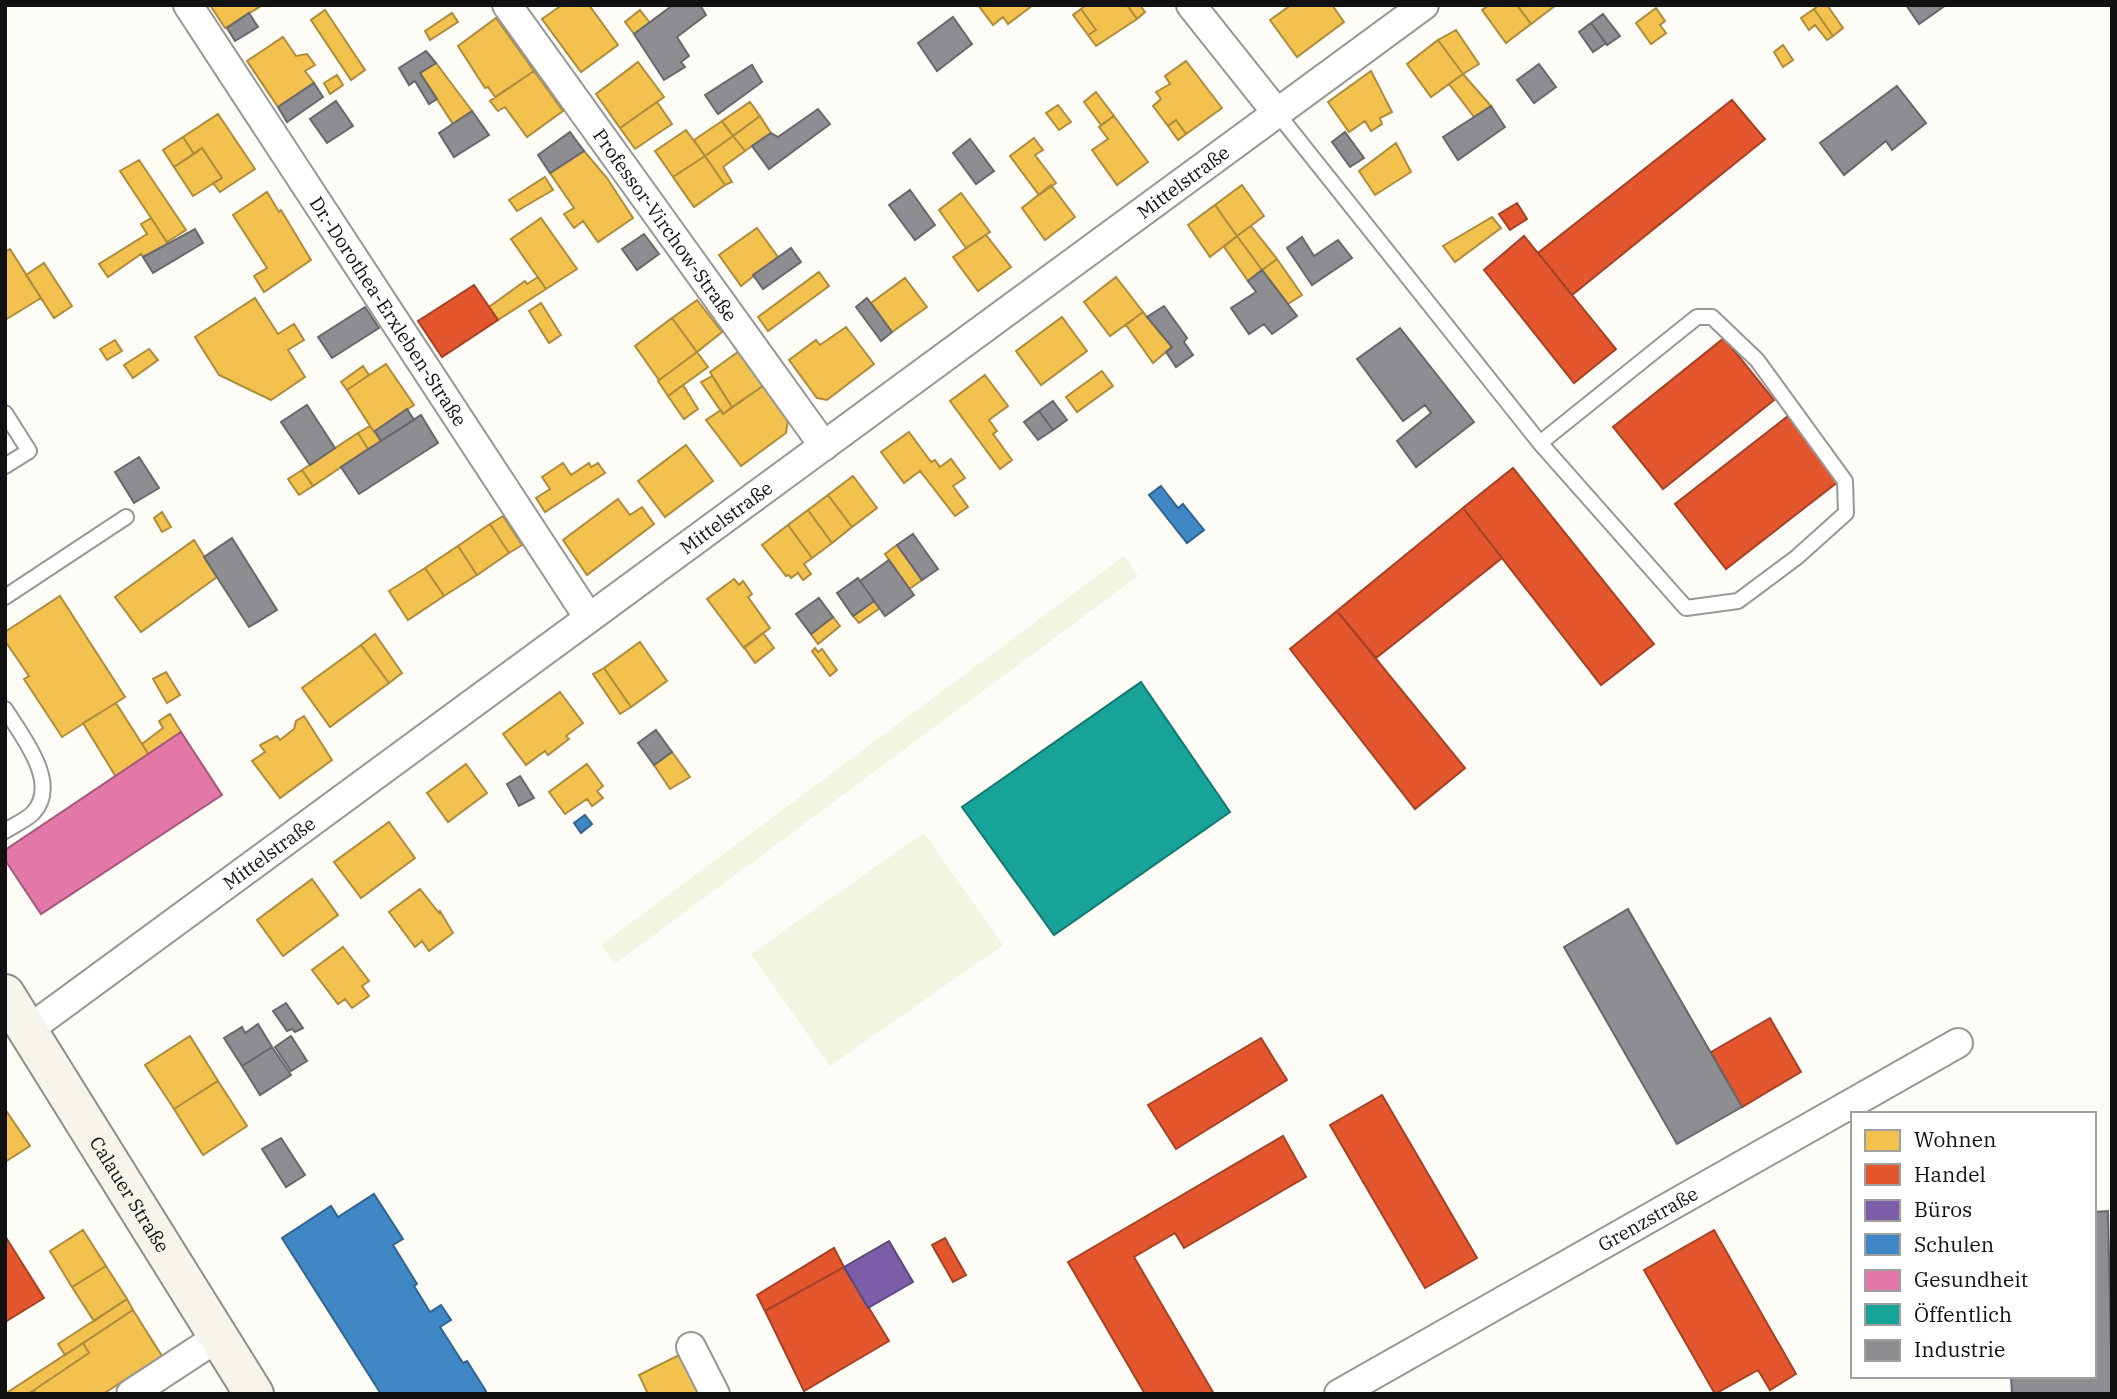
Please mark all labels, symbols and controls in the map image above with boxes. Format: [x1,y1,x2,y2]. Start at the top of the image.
street label: Professor-Virchow-Straße [588,124,743,326]
street label: Mittelstraße [1132,140,1234,224]
street label: Dr.-Dorothea-Erxleben-Straße [304,192,472,431]
street label: Mittelstraße [675,476,777,559]
street label: Mittelstraße [218,811,320,895]
legend [1851,1112,2096,1378]
text: Wohnen [1914,1125,1996,1153]
street label: Calauer Straße [85,1132,175,1257]
text: Handel [1914,1160,1986,1188]
street label: Grenzstraße [1594,1181,1702,1257]
text: Büros [1914,1195,1972,1223]
text: Schulen [1914,1230,1994,1258]
text: Gesundheit [1914,1265,2028,1293]
text: Öffentlich [1914,1300,2012,1328]
text: Industrie [1914,1335,2005,1363]

